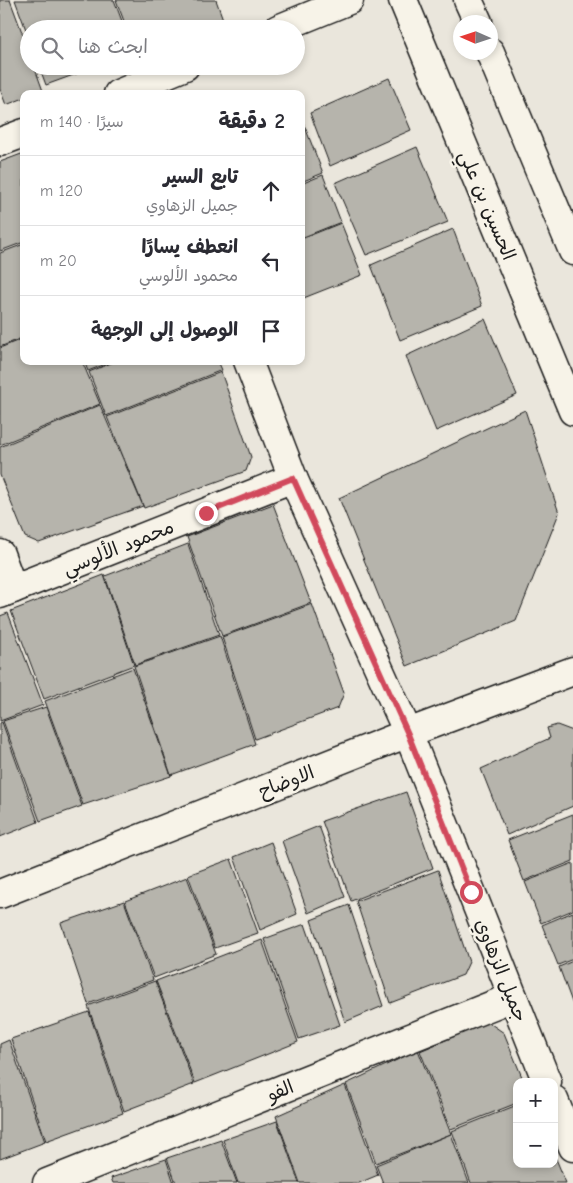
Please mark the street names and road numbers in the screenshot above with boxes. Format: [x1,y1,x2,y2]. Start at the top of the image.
street label: الحسين بن علي [450,147,520,265]
street label: محمود الألوسي [59,514,179,585]
street label: الاوضاح [255,761,318,804]
street label: جميل الزهاوي [468,916,532,1026]
street label: الفو [263,1076,297,1108]

